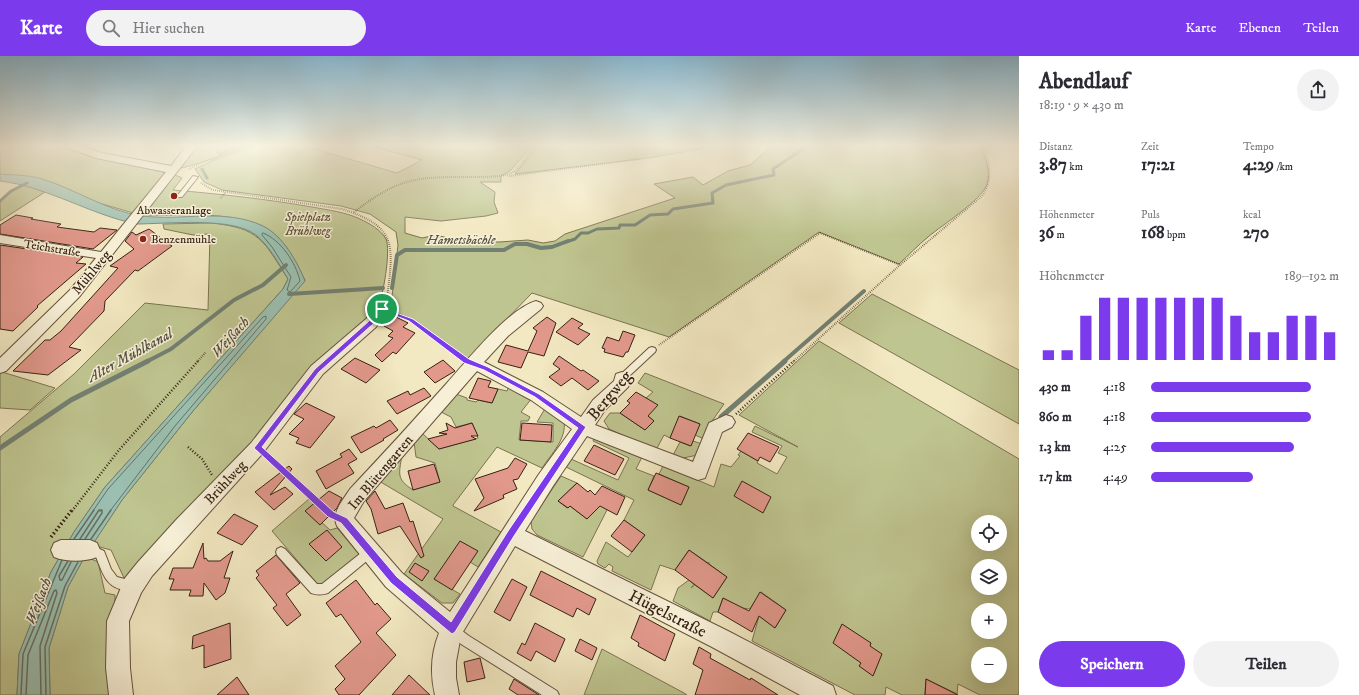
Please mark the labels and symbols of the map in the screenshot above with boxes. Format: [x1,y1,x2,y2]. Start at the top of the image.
marker: Abwasseranlage [169,191,179,201]
place label: Abwasseranlage [137,203,211,218]
park label: Spielplatz Brühlweg [284,210,332,239]
place label: Benzenmühle [151,232,216,247]
water label: Hametsbächle [426,232,496,248]
marker: Benzenmühle [138,234,148,244]
street label: Teichstraße [23,237,81,260]
street label: Mühlweg [68,247,116,299]
pin [365,292,399,326]
water label: Weißach [207,313,254,362]
water label: Alter Mühlkanal [83,323,178,388]
street label: Bergweg [582,365,638,425]
street label: Im Blütengarten [344,431,418,514]
street label: Brühlweg [201,457,251,508]
water label: Weißach [21,575,56,627]
street label: Hügelstraße [625,585,710,643]

